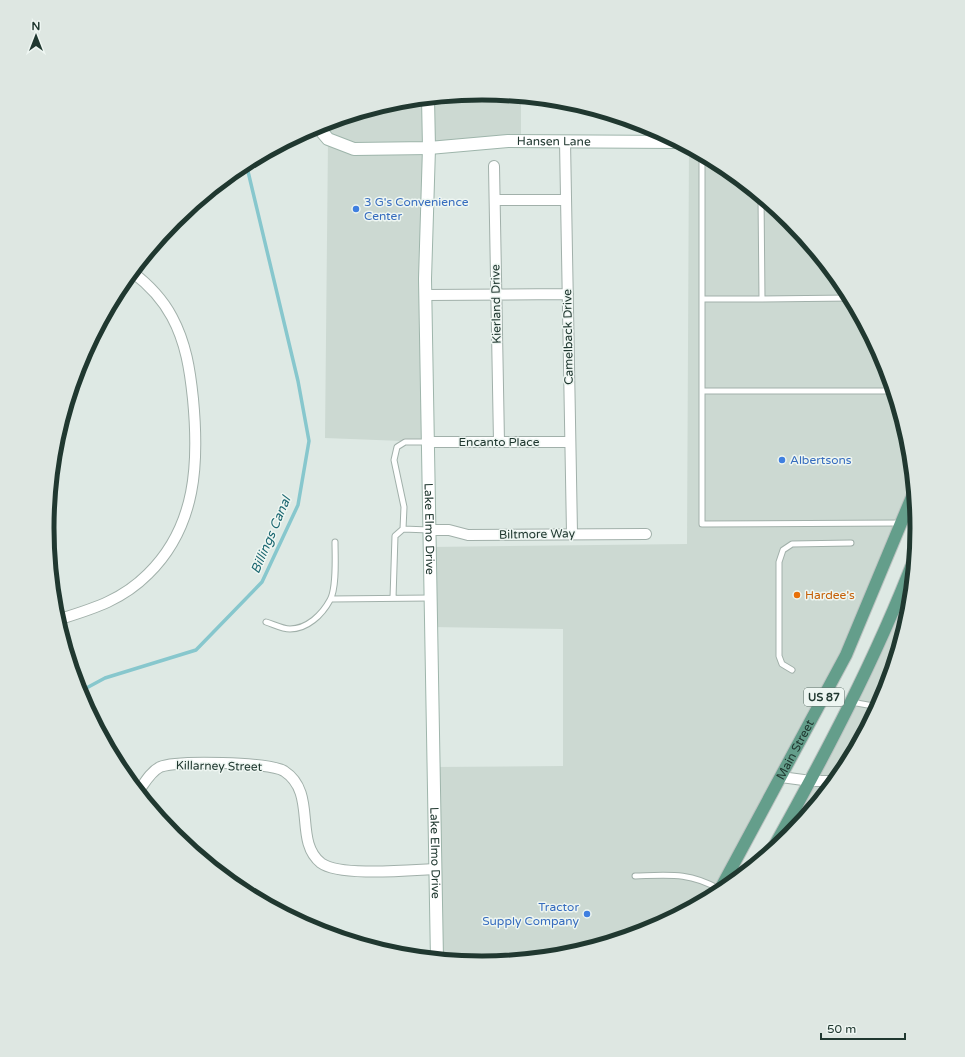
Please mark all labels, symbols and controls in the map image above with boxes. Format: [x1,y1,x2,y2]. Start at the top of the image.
north arrow [16,16,56,56]
text: N [32,20,40,33]
street label: Hansen Lane [517,134,591,148]
place label: 3 G's Convenience Center [364,195,469,223]
marker: 3 G's Convenience Center [351,204,361,214]
street label: Kierland Drive [488,264,504,344]
street label: Camelback Drive [560,289,576,385]
street label: Encanto Place [459,435,540,449]
place label: Albertsons [790,453,852,467]
marker: Albertsons [777,455,787,465]
street label: Lake Elmo Drive [422,483,437,575]
water label: Billings Canal [248,492,295,576]
street label: Biltmore Way [499,526,576,542]
place label: Hardee's [805,588,855,602]
marker: Hardee's [792,590,802,600]
road number: US 87 [804,688,844,706]
street label: Main Street [773,717,817,782]
street label: Killarney Street [176,758,263,774]
street label: Lake Elmo Drive [427,807,443,899]
place label: Tractor Supply Company [482,900,580,928]
marker: Tractor Supply Company [582,909,592,919]
scale bar [821,1015,905,1041]
text: 50 m [827,1022,856,1036]

